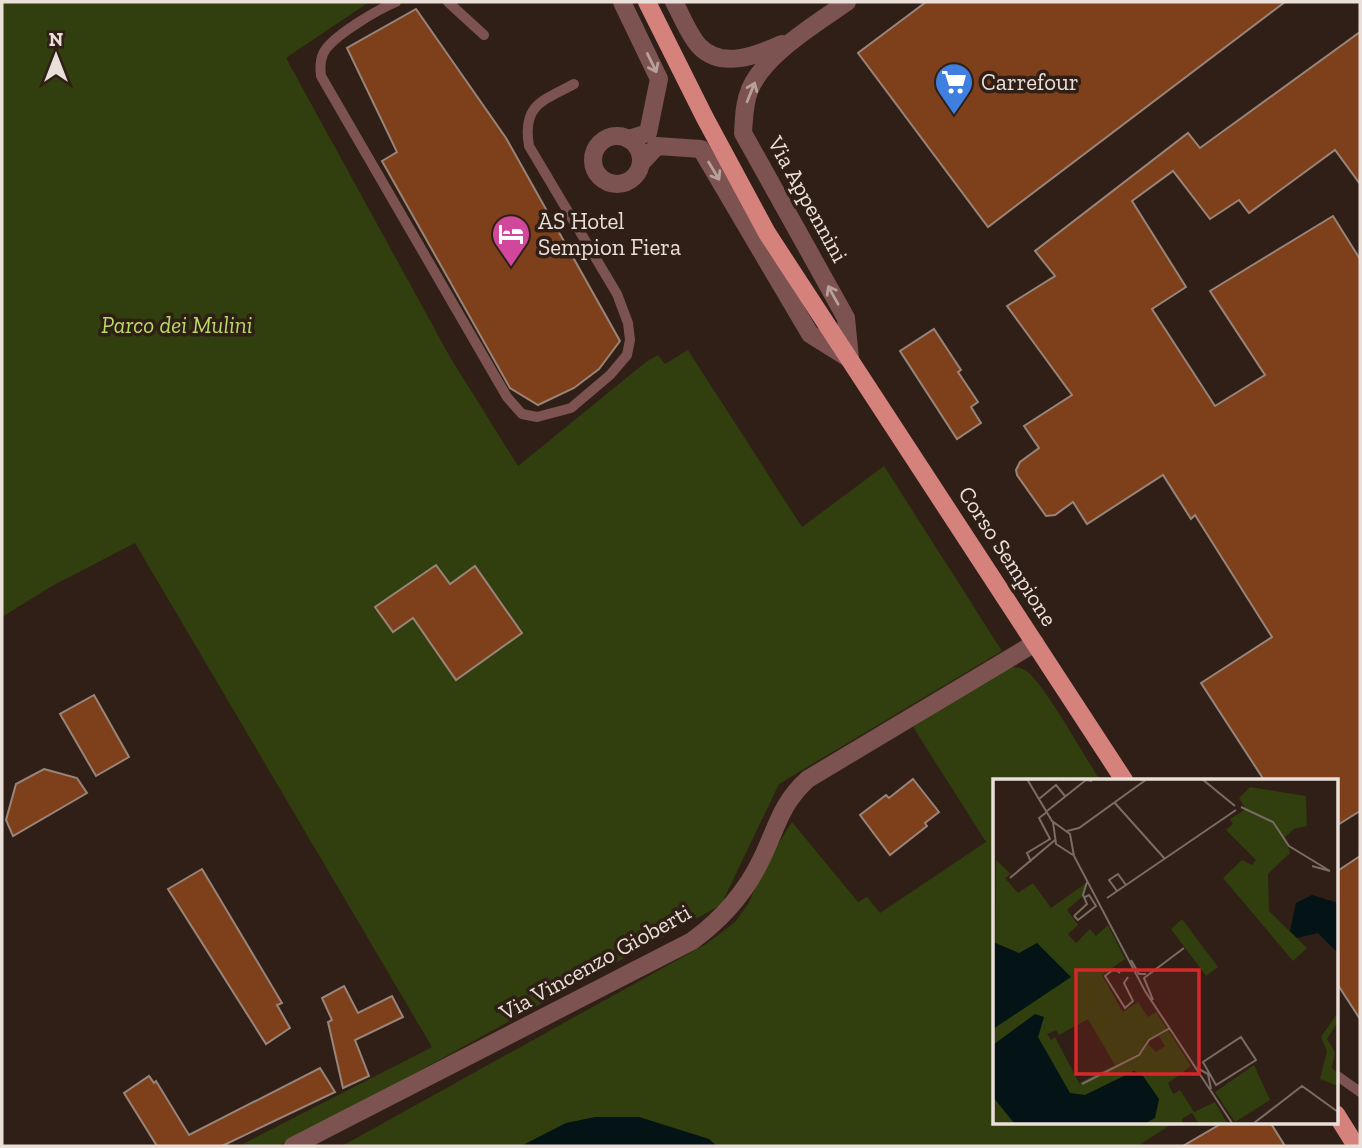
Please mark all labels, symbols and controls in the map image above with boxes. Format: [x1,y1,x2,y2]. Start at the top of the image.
north arrow [21,21,91,91]
text: N [49,28,63,51]
one-way arrow [645,52,659,73]
supermarket icon: Carrefour [933,61,975,116]
place label: Carrefour [981,68,1079,96]
one-way arrow [745,81,758,103]
street label: Via Appennini [761,130,854,267]
one-way arrow [707,160,721,180]
place label: AS Hotel Sempion Fiera [538,207,681,261]
hotel icon: AS Hotel Sempion Fiera [490,213,532,268]
one-way arrow [826,285,840,305]
park label: Parco dei Mulini [101,311,253,339]
street label: Corso Sempione [952,481,1064,631]
inset map [993,779,1338,1124]
street label: Via Vincenzo Gioberti [493,898,696,1027]

